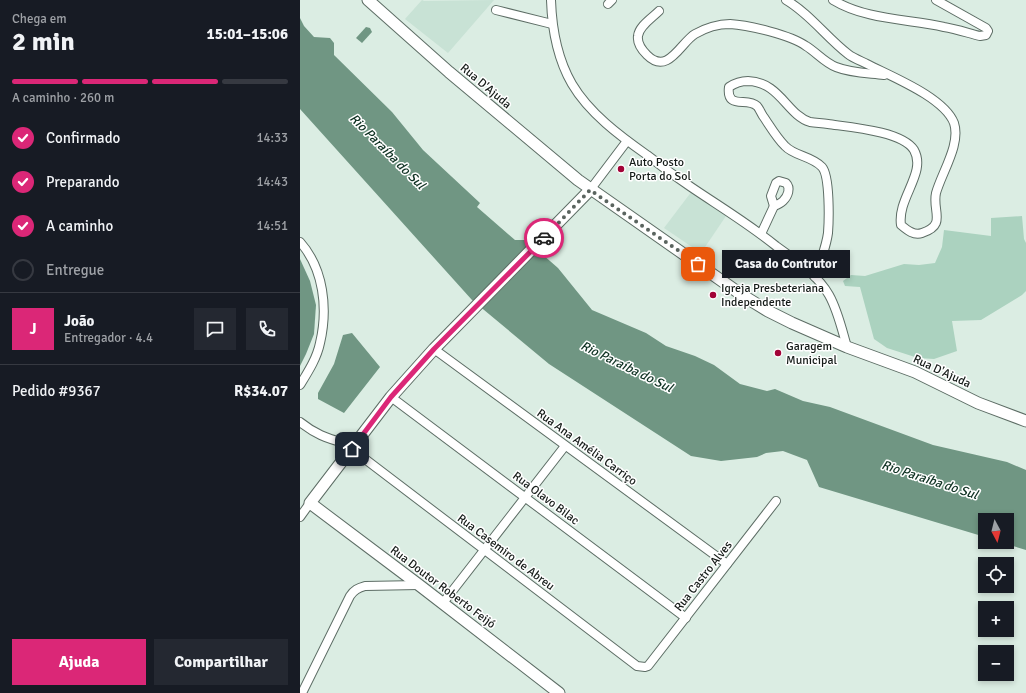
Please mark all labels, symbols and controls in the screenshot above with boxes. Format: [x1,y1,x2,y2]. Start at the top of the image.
text: Chega em [12,11,67,27]
text: 15:01–15:06 [207,25,288,43]
text: 2 min [12,26,75,58]
street label: Rua D'Ajuda [457,61,514,112]
text: A caminho · 260 m [12,90,114,106]
water label: Rio Paraíba do Sul [346,111,429,194]
icon: check [12,127,34,149]
text: Confirmado [46,129,120,147]
text: 14:33 [256,130,288,146]
place label: Auto Posto Porta do Sol [629,155,691,184]
marker: Auto Posto Porta do Sol [616,164,626,174]
icon: check [12,171,34,193]
text: Preparando [46,173,120,191]
text: 14:43 [256,174,288,190]
icon: check [12,215,34,237]
text: A caminho [46,217,113,235]
text: 14:51 [256,218,288,234]
courier [524,218,564,258]
icon: car [533,227,555,249]
pin [681,247,715,281]
callout: Casa do Contrutor [722,250,850,278]
icon: bag [687,253,709,275]
text: Casa do Contrutor [735,256,837,272]
text: Entregue [46,261,104,279]
place label: Igreja Presbeteriana Independente [721,281,824,310]
marker: Igreja Presbeteriana Independente [708,290,718,300]
button: chat [194,308,236,350]
button: phone [246,308,288,350]
text: João [64,312,94,330]
text: J [29,320,37,338]
text: Entregador · 4.4 [64,330,153,346]
water label: Rio Paraíba do Sul [578,338,676,397]
place label: Garagem Municipal [786,339,838,368]
marker: Garagem Municipal [773,348,783,358]
street label: Rua D'Ajuda [910,352,973,391]
text: Pedido #9367 [12,382,101,400]
text: R$34.07 [234,382,288,400]
street label: Rua Ana Amélia Carriço [534,406,640,489]
pin [335,432,369,466]
icon: home [341,438,363,460]
water label: Rio Paraíba do Sul [879,457,981,503]
street label: Rua Olavo Bilac [509,468,582,529]
street label: Rua Casemiro de Abreu [454,511,557,594]
north arrow [978,513,1014,549]
map controls [978,513,1014,681]
street label: Rua Castro Alves [671,538,736,614]
street label: Rua Doutor Roberto Feijó [387,543,498,632]
button: locate [978,557,1014,593]
button: + [978,601,1014,637]
button: Ajuda [12,639,146,685]
button: Compartilhar [154,639,288,685]
button: − [978,645,1014,681]

